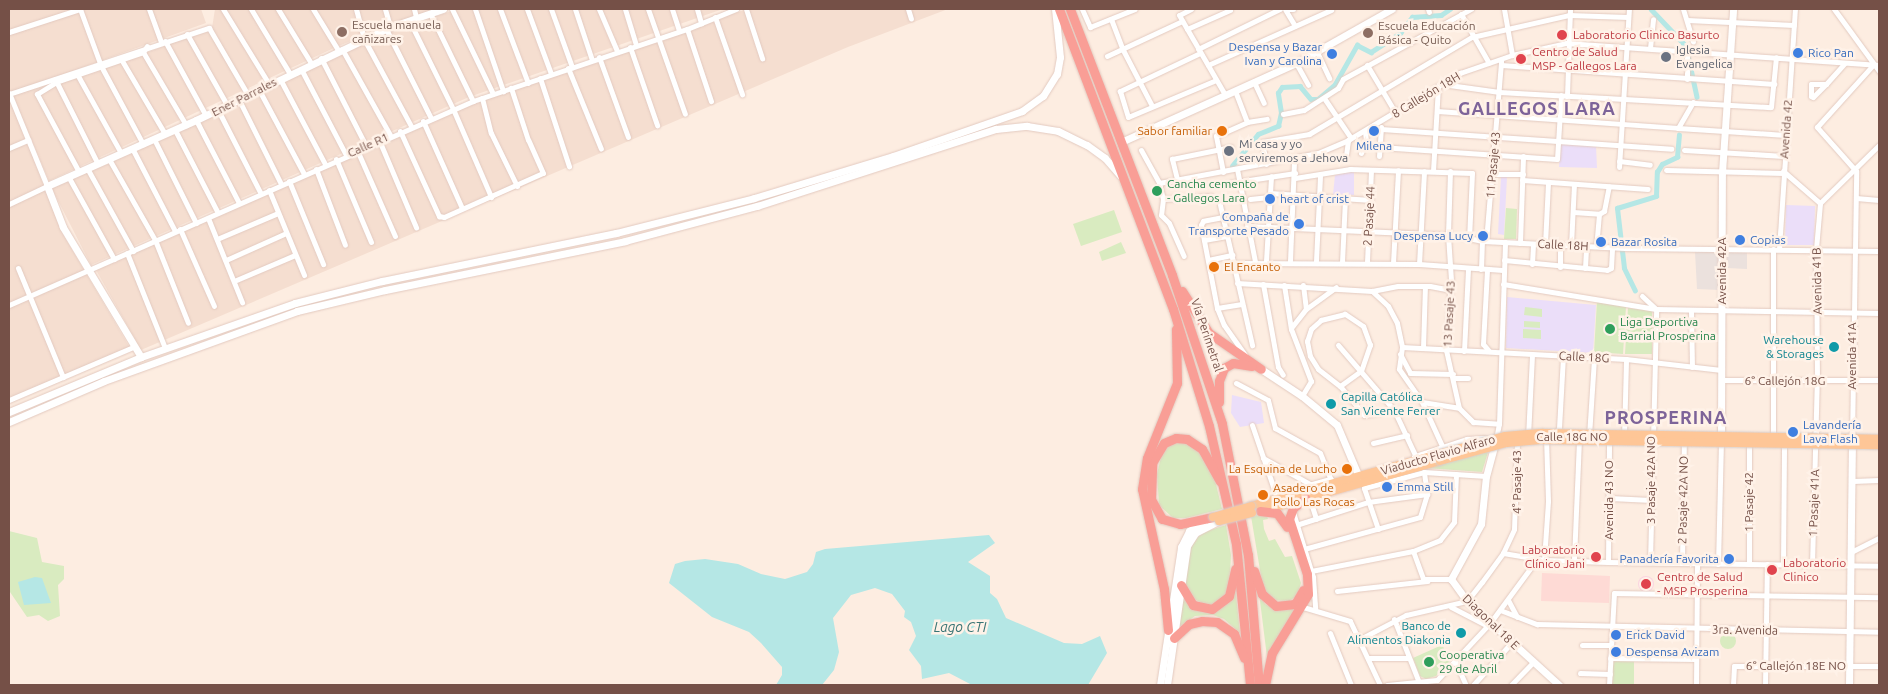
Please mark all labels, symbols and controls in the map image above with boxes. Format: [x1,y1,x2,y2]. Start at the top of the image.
place label: Escuela manuela cañizares [352,18,441,46]
place label: Escuela Educación Básica - Quito [1378,19,1476,47]
marker: Escuela manuela cañizares [336,26,348,38]
marker: Escuela Educación Básica - Quito [1362,27,1374,39]
marker: Laboratorio Clinico Basurto [1555,28,1569,42]
place label: Laboratorio Clinico Basurto [1573,28,1720,42]
place label: Despensa y Bazar Ivan y Carolina [1229,40,1322,68]
place label: Iglesia Evangelica [1676,43,1733,71]
place label: Centro de Salud MSP - Gallegos Lara [1532,45,1637,73]
place label: Rico Pan [1808,46,1854,60]
marker: Rico Pan [1792,47,1804,59]
marker: Despensa y Bazar Ivan y Carolina [1326,48,1338,60]
marker: Iglesia Evangelica [1660,51,1672,63]
marker: Centro de Salud MSP - Gallegos Lara [1514,52,1528,66]
street label: 8 Callejón 18H [1389,69,1463,121]
street label: Ener Parrales [209,74,279,120]
district label: GALLEGOS LARA [1456,97,1618,119]
street label: Avenida 42 [1777,99,1795,159]
place label: Sabor familiar [1137,124,1212,138]
marker: Sabor familiar [1216,125,1228,137]
marker: Milena [1368,125,1380,137]
street label: Calle R1 [345,130,391,160]
street label: 11 Pasaje 43 [1483,131,1503,199]
place label: Mi casa y yo serviremos a Jehova [1239,137,1348,165]
place label: Milena [1356,139,1392,153]
marker: Mi casa y yo serviremos a Jehova [1223,145,1235,157]
place label: Cancha cemento - Gallegos Lara [1167,177,1256,205]
marker: Cancha cemento - Gallegos Lara [1151,185,1163,197]
street label: 2 Pasaje 44 [1360,186,1378,246]
place label: heart of crist [1280,192,1349,206]
marker: heart of crist [1264,193,1276,205]
place label: Compaña de Transporte Pesado [1188,210,1289,238]
marker: Compaña de Transporte Pesado [1293,218,1305,230]
place label: Despensa Lucy [1394,229,1473,243]
marker: Despensa Lucy [1477,230,1489,242]
place label: Copias [1750,233,1786,247]
marker: Copias [1734,234,1746,246]
place label: Bazar Rosita [1611,235,1677,249]
street label: Calle 18H [1537,236,1589,254]
marker: Bazar Rosita [1595,236,1607,248]
street label: Avenida 42A [1715,237,1729,305]
street label: Avenida 41B [1809,247,1825,315]
place label: El Encanto [1224,260,1280,274]
marker: El Encanto [1208,261,1220,273]
street label: 13 Pasaje 43 [1440,280,1458,348]
street label: Vía Perimetral [1188,297,1226,373]
place label: Liga Deportiva Barrial Prosperina [1620,315,1716,343]
street label: Avenida 41A [1845,322,1859,390]
marker: Liga Deportiva Barrial Prosperina [1604,323,1616,335]
place label: Warehouse & Storages [1763,333,1824,361]
marker: Warehouse & Storages [1828,341,1840,353]
street label: Calle 18G [1558,348,1610,366]
street label: 6° Callejón 18G [1745,374,1825,388]
place label: Capilla Católica San Vicente Ferrer [1341,390,1440,418]
marker: Capilla Católica San Vicente Ferrer [1325,398,1337,410]
district label: PROSPERINA [1603,406,1729,428]
place label: Lavandería Lava Flash [1803,418,1861,446]
marker: Lavandería Lava Flash [1787,426,1799,438]
street label: Calle 18G NO [1536,430,1608,444]
street label: Viaducto Flavio Alfaro [1379,432,1497,478]
street label: 3 Pasaje 42A NO [1644,436,1658,524]
street label: 4° Pasaje 43 [1510,450,1524,514]
street label: 2 Pasaje 42A NO [1675,456,1691,544]
street label: Avenida 43 NO [1602,460,1616,540]
place label: La Esquina de Lucho [1229,462,1337,476]
marker: La Esquina de Lucho [1341,463,1353,475]
street label: 1 Pasaje 41A [1806,469,1822,537]
street label: 1 Pasaje 42 [1742,472,1756,532]
place label: Emma Still [1397,480,1454,494]
place label: Asadero de Pollo Las Rocas [1273,481,1355,509]
marker: Emma Still [1381,481,1393,493]
marker: Asadero de Pollo Las Rocas [1257,489,1269,501]
place label: Laboratorio Clínico Jani [1522,543,1585,571]
marker: Laboratorio Clínico Jani [1589,550,1603,564]
place label: Panadería Favorita [1620,552,1719,566]
marker: Panadería Favorita [1723,553,1735,565]
place label: Laboratorio Clinico [1783,556,1846,584]
marker: Laboratorio Clinico [1765,563,1779,577]
place label: Centro de Salud - MSP Prosperina [1657,570,1748,598]
marker: Centro de Salud - MSP Prosperina [1639,577,1653,591]
street label: Diagonal 18 E [1460,591,1522,653]
water label: Lago CTI [934,619,986,635]
place label: Banco de Alimentos Diakonia [1347,619,1451,647]
street label: 3ra. Avenida [1712,622,1778,638]
marker: Banco de Alimentos Diakonia [1455,627,1467,639]
place label: Erick David [1626,628,1685,642]
marker: Erick David [1610,629,1622,641]
place label: Despensa Avizam [1626,645,1719,659]
marker: Despensa Avizam [1610,646,1622,658]
place label: Cooperativa 29 de Abril [1439,648,1504,676]
marker: Cooperativa 29 de Abril [1423,656,1435,668]
street label: 6° Callejón 18E NO [1746,659,1846,673]

